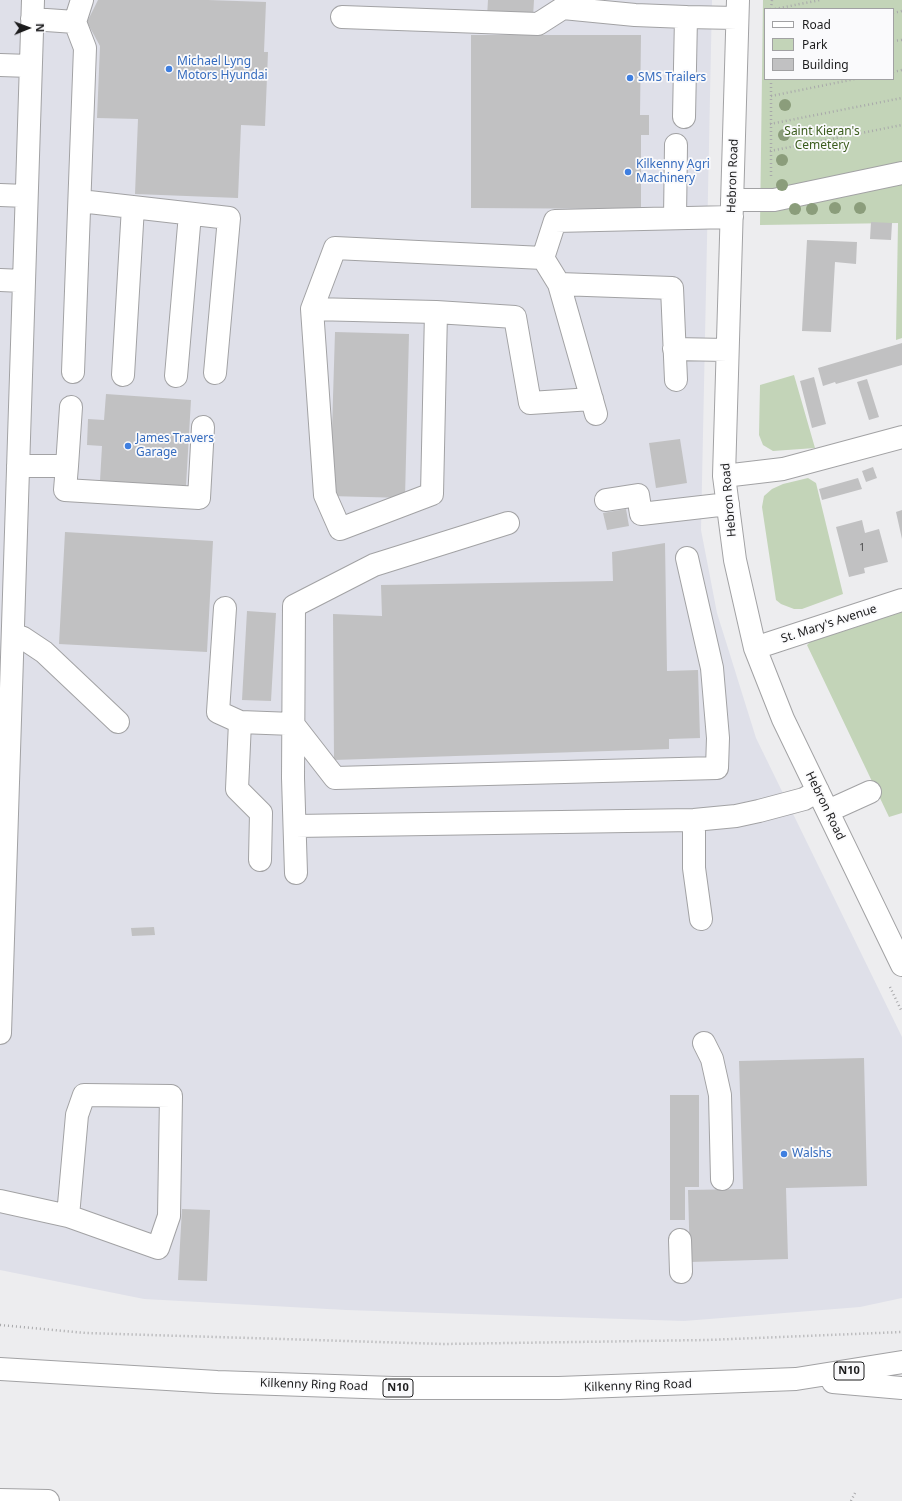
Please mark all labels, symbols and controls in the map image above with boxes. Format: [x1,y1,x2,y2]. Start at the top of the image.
north arrow [8,8,48,48]
legend [764,8,894,80]
text: Road [802,16,831,33]
text: N [33,23,48,32]
text: Park [802,36,827,53]
place label: Michael Lyng Motors Hyundai [177,55,268,83]
text: Building [802,56,849,73]
marker: Michael Lyng Motors Hyundai [164,64,174,74]
place label: SMS Trailers [638,71,706,85]
marker: SMS Trailers [625,73,635,83]
park label: Saint Kieran's Cemetery [784,125,860,153]
street label: Hebron Road [725,139,741,213]
place label: Kilkenny Agri Machinery [636,158,710,186]
marker: Kilkenny Agri Machinery [623,167,633,177]
place label: James Travers Garage [136,432,214,460]
marker: James Travers Garage [123,441,133,451]
street label: Hebron Road [719,462,739,538]
house number: 1 [859,542,865,554]
street label: St. Mary's Avenue [779,602,879,646]
street label: Hebron Road [802,769,848,843]
place label: Walshs [792,1147,832,1161]
marker: Walshs [779,1149,789,1159]
road number: N10 [834,1362,864,1380]
street label: Kilkenny Ring Road [260,1376,368,1394]
street label: Kilkenny Ring Road [584,1377,692,1395]
road number: N10 [383,1379,413,1397]

